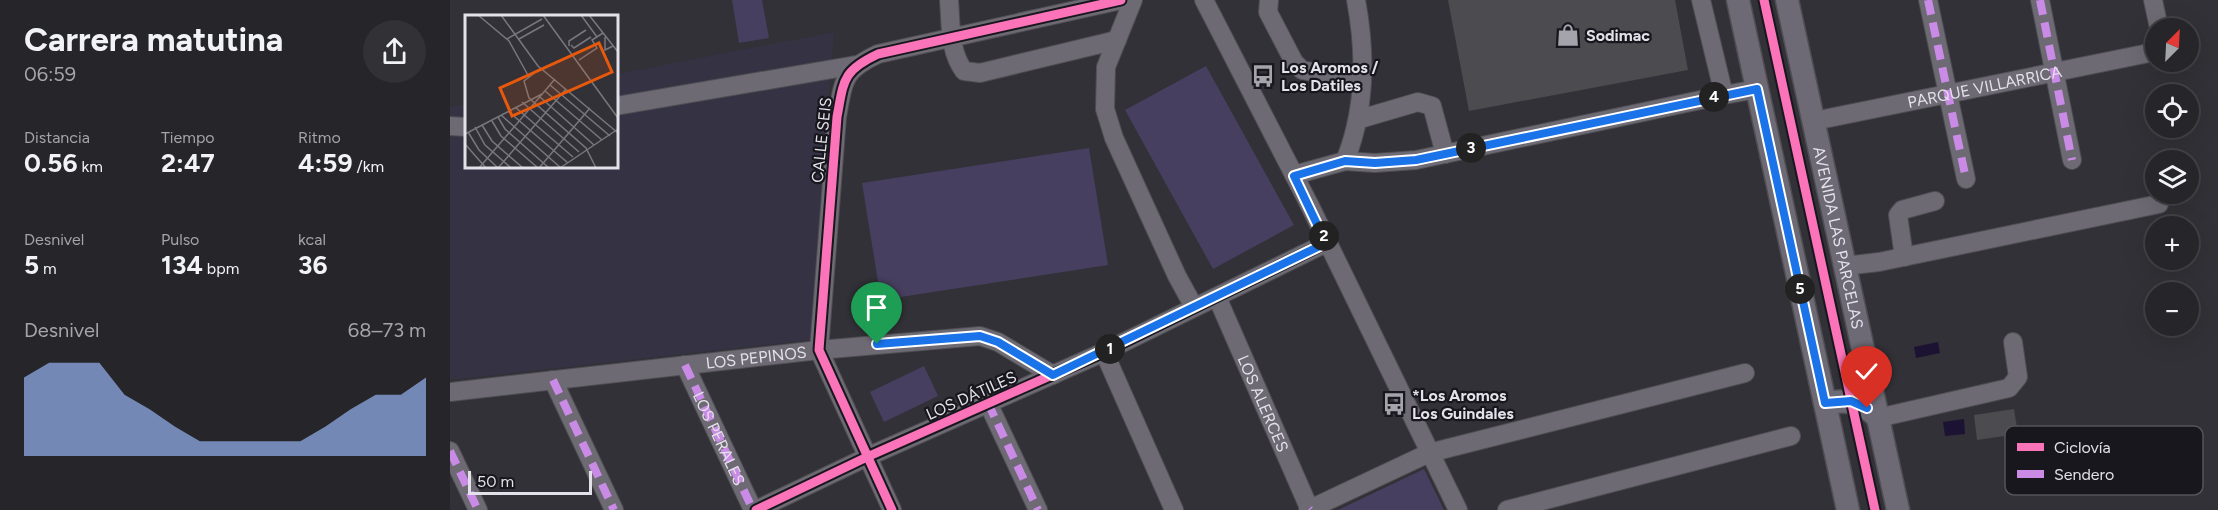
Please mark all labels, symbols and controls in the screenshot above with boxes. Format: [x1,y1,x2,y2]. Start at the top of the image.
inset map [465,15,618,168]
north arrow [2145,18,2199,72]
map controls [2145,18,2199,336]
text: Carrera matutina [24,20,283,59]
button: share [363,20,426,83]
shop icon: Sodimac [1555,22,1581,48]
place label: Sodimac [1586,26,1650,45]
place label: Los Aromos / Los Datiles [1281,58,1378,95]
text: 06:59 [24,62,76,86]
street label: PARQUE VILLARRICA [1906,62,2064,112]
bus stop icon: Los Aromos / Los Datiles [1250,63,1276,89]
pin: 4 [1699,82,1729,112]
button: locate [2145,84,2199,138]
text: 4 [1709,87,1719,106]
street label: CALLE SEIS [808,96,835,184]
text: Distancia [24,128,90,147]
text: Tiempo [161,128,215,147]
text: Ritmo [298,128,341,147]
pin: 3 [1456,133,1486,163]
text: 3 [1467,138,1475,157]
street label: AVENIDA LAS PARCELAS [1809,144,1867,331]
text: 0.56 [24,147,77,179]
text: 2:47 [161,147,215,179]
text: 4:59 [298,147,352,179]
button: layers [2145,150,2199,204]
text: km [77,157,103,176]
text: /km [352,157,384,176]
button: + [2145,216,2199,270]
pin: 2 [1309,221,1339,251]
text: 2 [1319,226,1329,245]
text: Desnivel [24,230,84,249]
text: Pulso [161,230,199,249]
text: kcal [298,230,326,249]
text: 5 [24,249,39,281]
text: 134 [161,249,203,281]
text: 36 [298,249,328,281]
text: m [39,259,57,278]
text: bpm [203,259,239,278]
pin: 5 [1785,274,1815,304]
text: 5 [1795,279,1805,298]
pin [851,282,902,344]
button: − [2145,282,2199,336]
icon: arrive [860,291,893,324]
text: Desnivel [24,318,99,342]
text: 68–73 m [348,318,426,342]
pin: 1 [1095,334,1125,364]
text: 1 [1107,339,1113,358]
street label: LOS PEPINOS [705,342,808,373]
pin [1841,346,1892,408]
street label: LOS ALERCES [1233,352,1292,455]
icon: check [1850,355,1883,388]
street label: LOS DÁTILES [923,367,1019,424]
place label: *Los Aromos Los Guindales [1412,386,1514,423]
street label: LOS PERALES [689,389,749,489]
bus stop icon: *Los Aromos Los Guindales [1381,391,1407,417]
legend [2005,426,2203,495]
text: Ciclovía [2054,438,2111,457]
text: Sendero [2054,465,2114,484]
scale bar [468,468,592,496]
text: 50 m [477,472,514,491]

